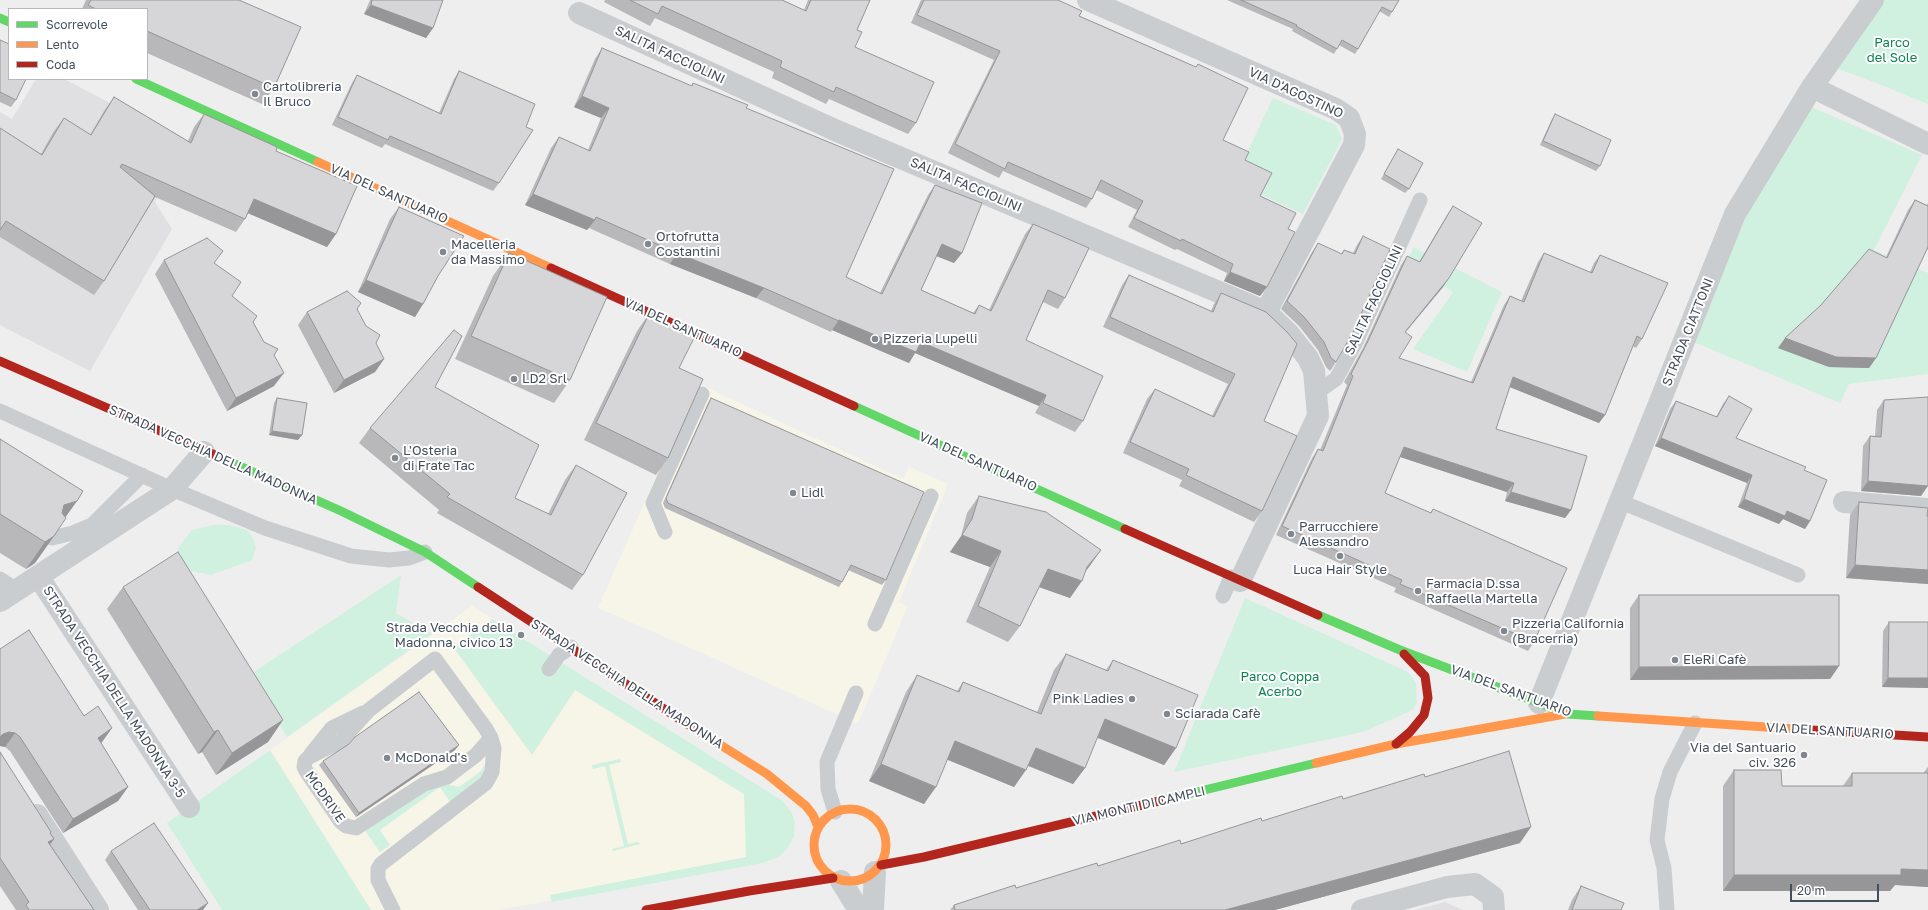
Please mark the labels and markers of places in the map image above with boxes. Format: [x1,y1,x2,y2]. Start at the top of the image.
place label: Cartolibreria Il Bruco [263,79,342,110]
marker: Cartolibreria Il Bruco [250,89,260,99]
place label: Ortofrutta Costantini [656,229,720,260]
place label: Macelleria da Massimo [451,237,525,268]
marker: Ortofrutta Costantini [643,239,653,249]
marker: Macelleria da Massimo [438,247,448,257]
place label: Pizzeria Lupelli [883,331,977,347]
marker: Pizzeria Lupelli [870,334,880,344]
place label: LD2 Srl [522,371,567,387]
marker: LD2 Srl [509,374,519,384]
place label: L'Osteria di Frate Tac [403,443,475,474]
marker: L'Osteria di Frate Tac [390,453,400,463]
place label: Lidl [801,485,824,501]
marker: Lidl [788,488,798,498]
place label: Parrucchiere Alessandro [1299,519,1378,550]
marker: Parrucchiere Alessandro [1286,529,1296,539]
marker: Luca Hair Style [1335,551,1345,561]
place label: Luca Hair Style [1293,562,1387,578]
place label: Farmacia D.ssa Raffaella Martella [1426,576,1537,607]
marker: Farmacia D.ssa Raffaella Martella [1413,586,1423,596]
place label: Pizzeria California (Bracerria) [1512,616,1624,647]
place label: Strada Vecchia della Madonna, civico 13 [386,620,513,651]
marker: Pizzeria California (Bracerria) [1499,626,1509,636]
marker: Strada Vecchia della Madonna, civico 13 [516,630,526,640]
place label: EleRi Cafè [1683,652,1746,668]
marker: EleRi Cafè [1670,655,1680,665]
place label: Pink Ladies [1053,691,1124,707]
marker: Pink Ladies [1127,694,1137,704]
place label: Sciarada Cafè [1175,706,1260,722]
marker: Sciarada Cafè [1162,709,1172,719]
place label: Via del Santuario civ. 326 [1690,740,1796,771]
place label: McDonald's [395,750,467,766]
marker: Via del Santuario civ. 326 [1799,750,1809,760]
marker: McDonald's [382,753,392,763]

